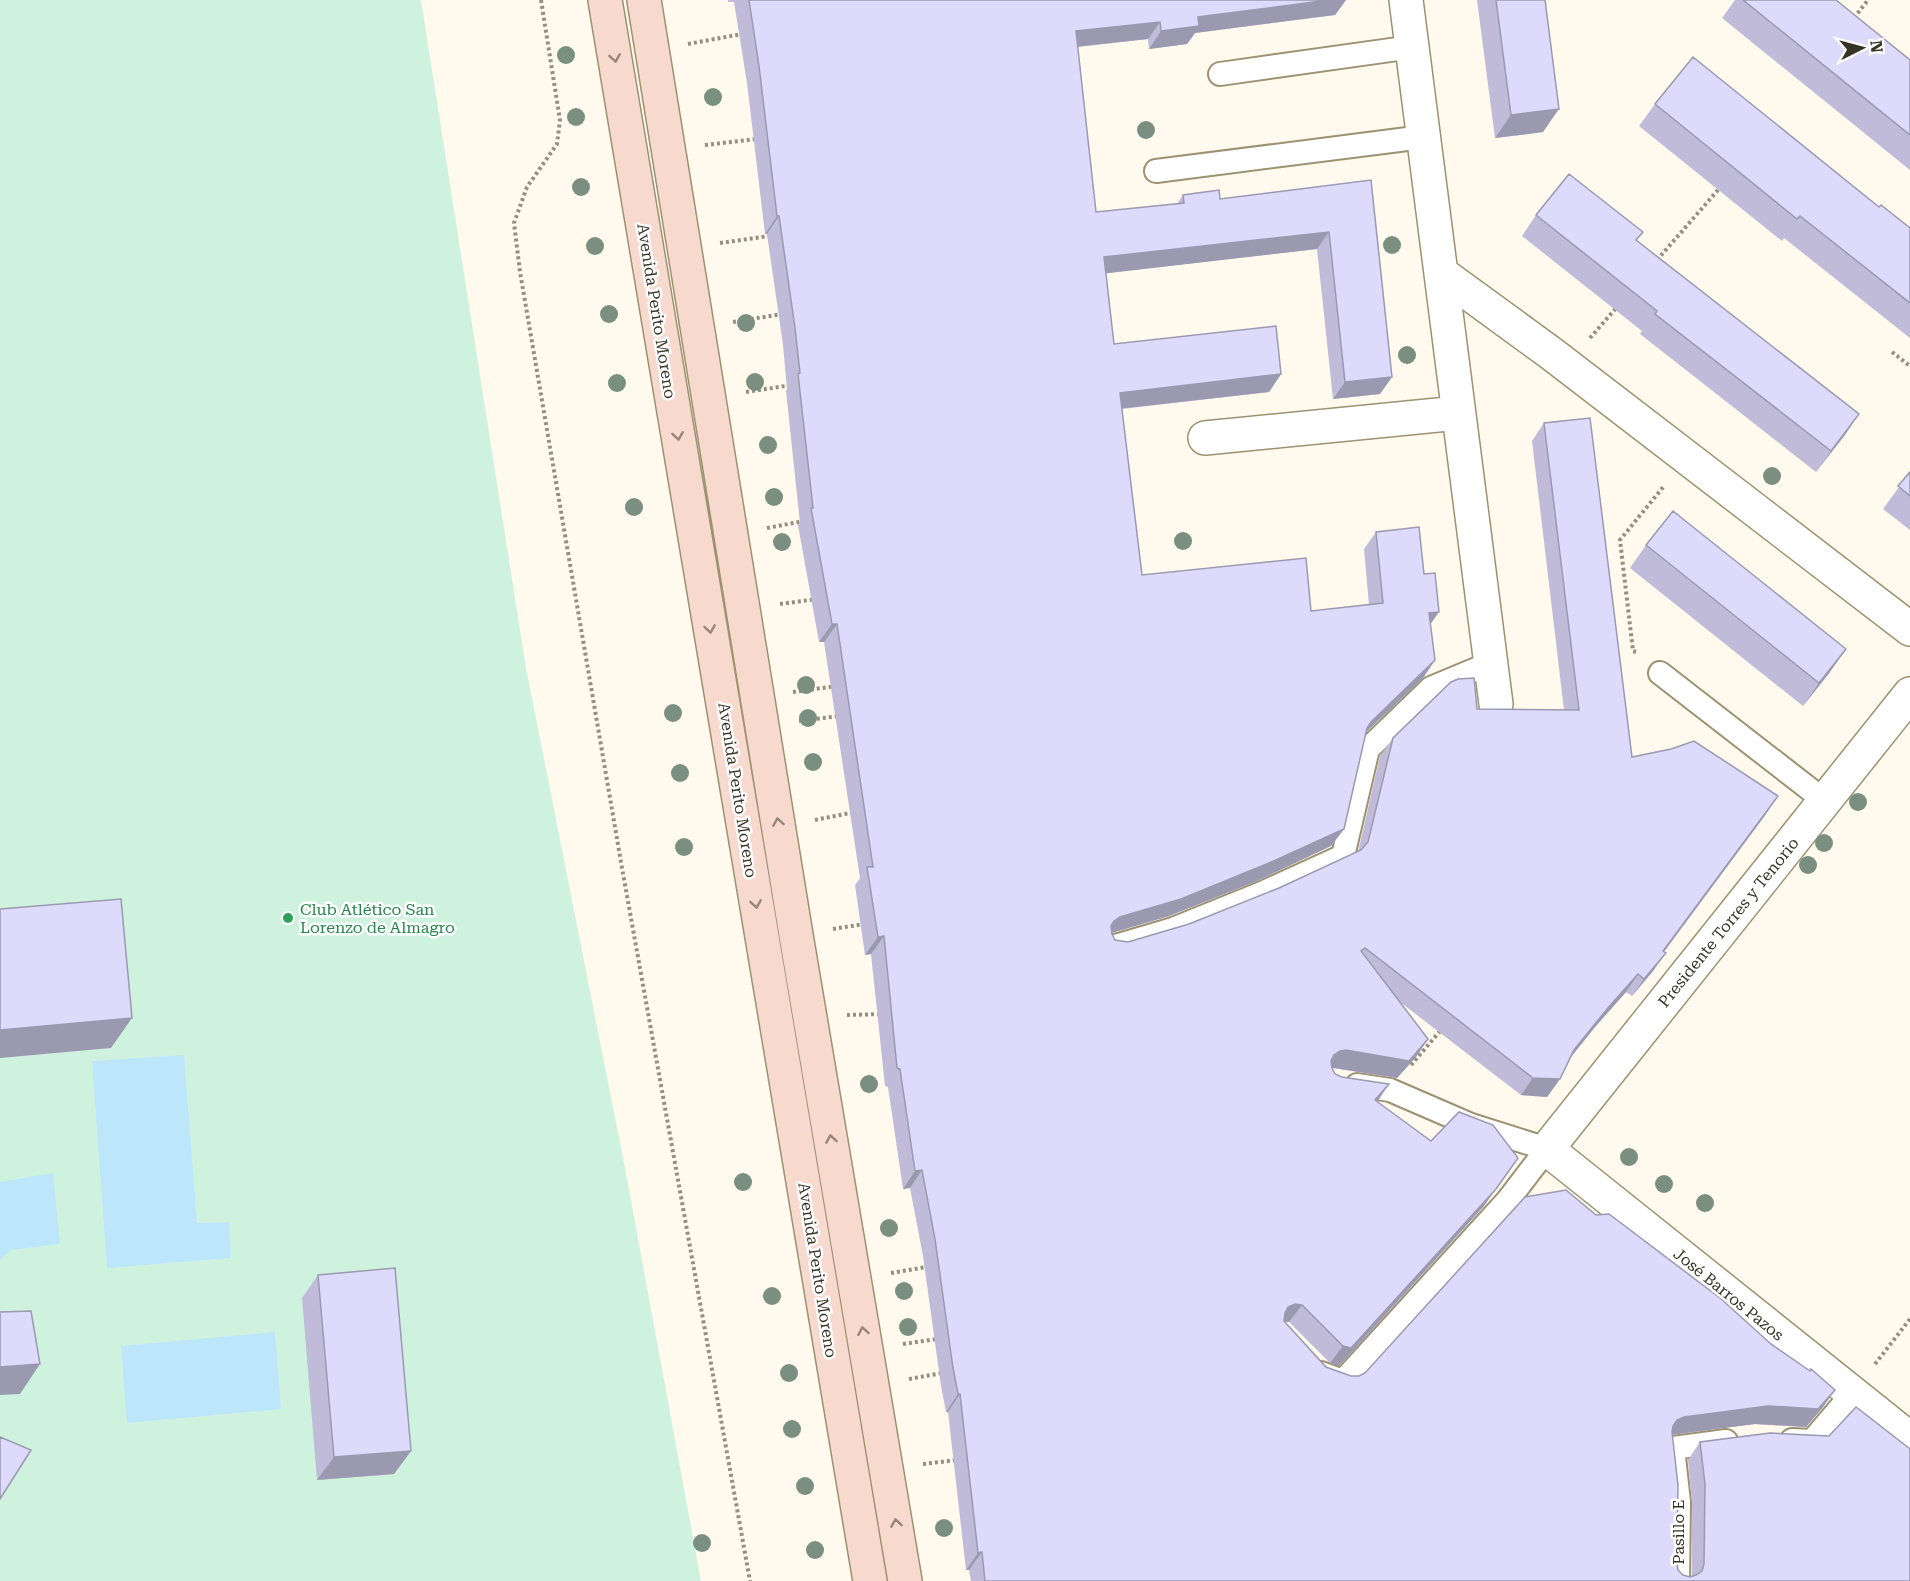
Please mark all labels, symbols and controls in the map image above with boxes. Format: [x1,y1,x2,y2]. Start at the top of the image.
north arrow [1832,18,1892,78]
text: N [1866,39,1887,54]
one-way arrow [608,52,621,62]
street label: Avenida Perito Moreno [633,222,680,400]
one-way arrow [672,432,684,441]
one-way arrow [704,624,716,633]
street label: Avenida Perito Moreno [714,701,761,879]
one-way arrow [772,817,785,827]
street label: Presidente Torres y Tenorio [1654,834,1803,1011]
one-way arrow [750,899,762,909]
place label: Club Atlético San Lorenzo de Almagro [300,900,455,937]
marker: Club Atlético San Lorenzo de Almagro [281,911,295,925]
one-way arrow [825,1134,838,1144]
street label: Avenida Perito Moreno [794,1181,841,1359]
street label: José Barros Pazos [1670,1244,1788,1345]
one-way arrow [858,1326,870,1336]
street label: Pasillo E [1669,1499,1688,1565]
one-way arrow [890,1519,902,1528]

